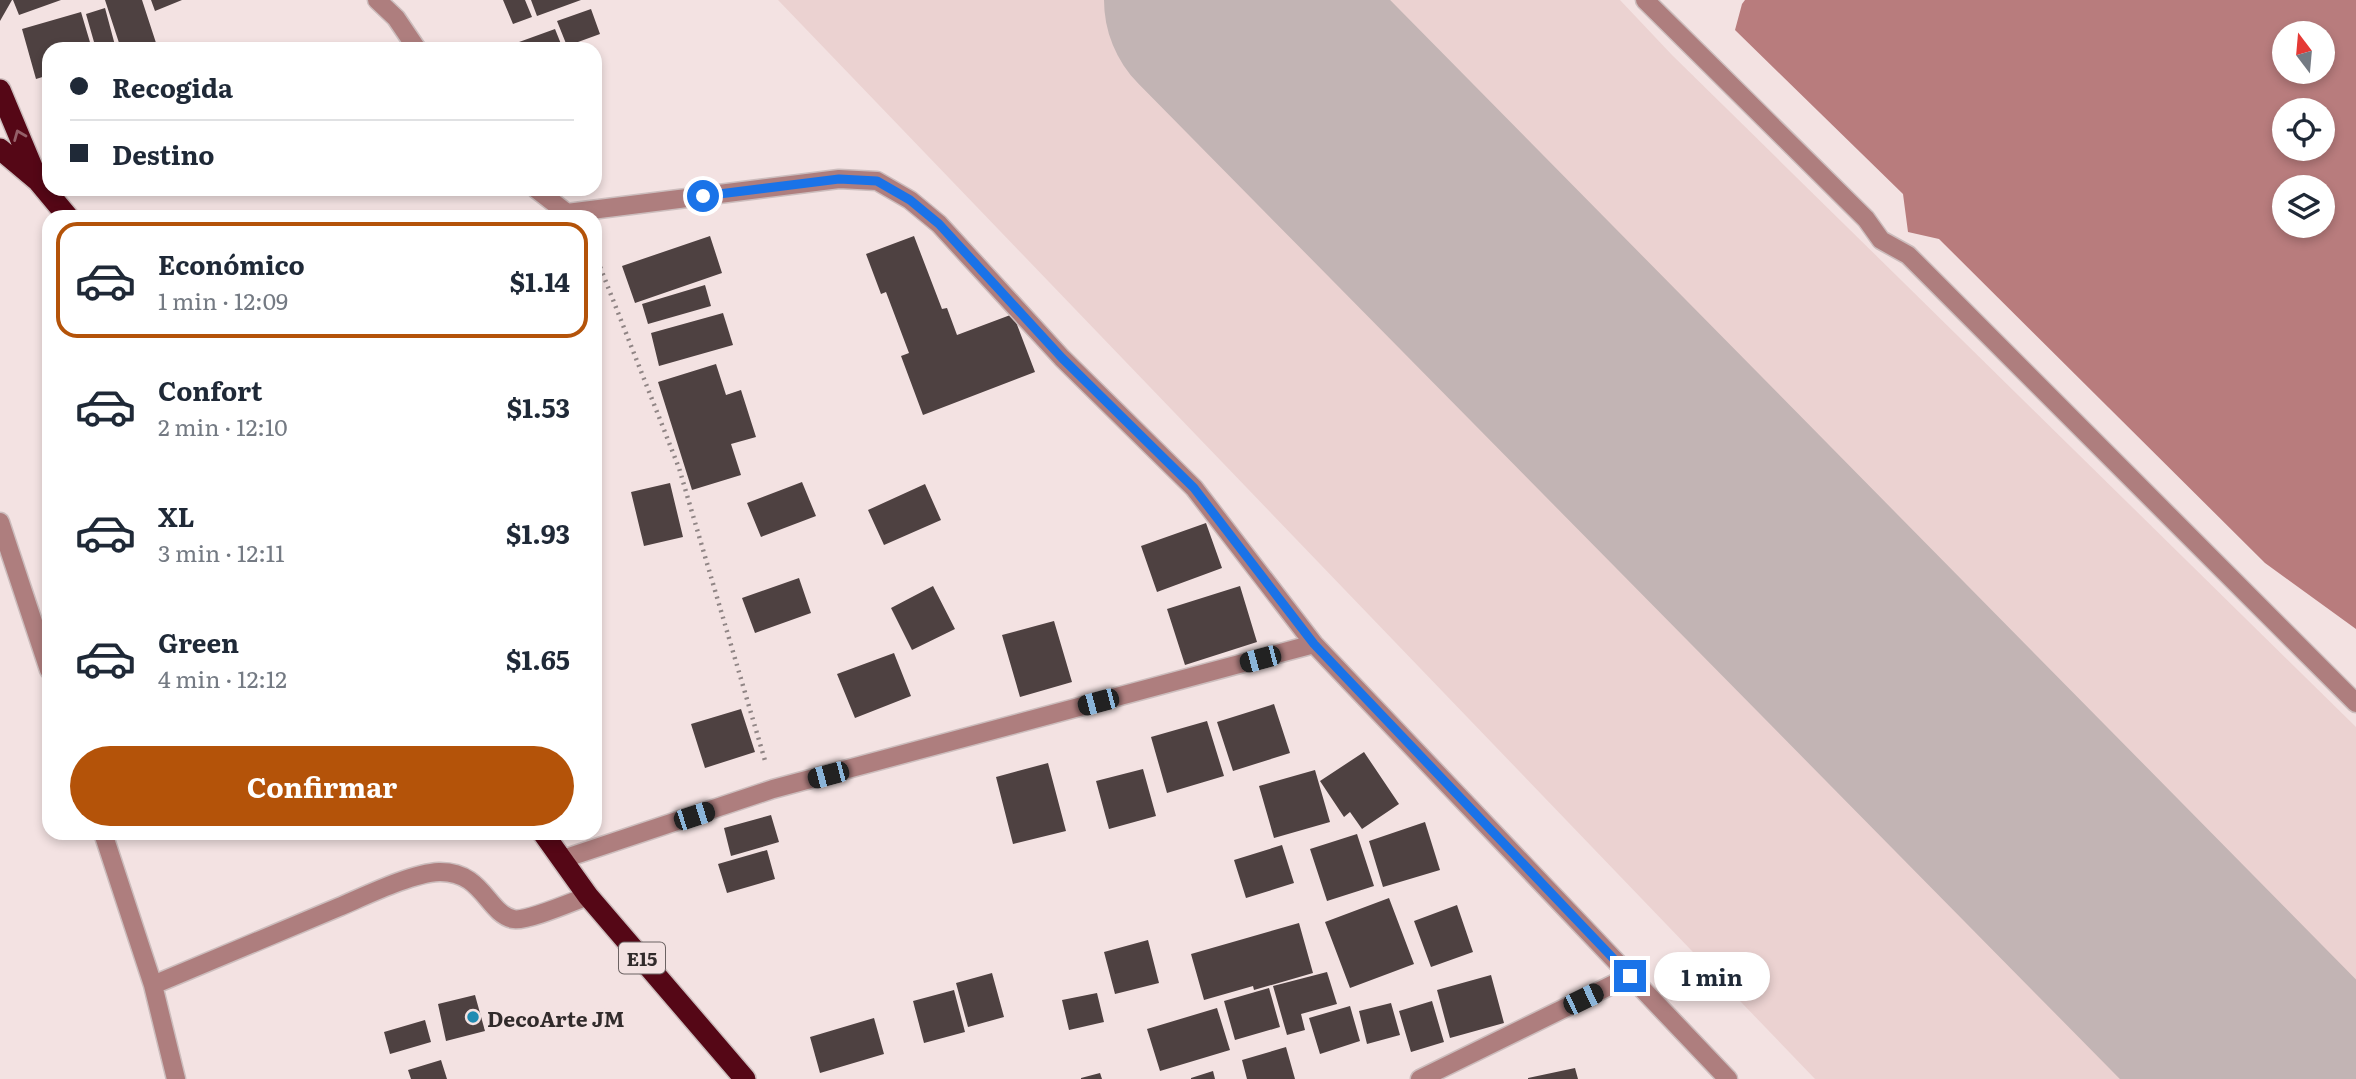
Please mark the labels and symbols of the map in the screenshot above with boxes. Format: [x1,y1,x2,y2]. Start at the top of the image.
north arrow [2272,21,2334,84]
one-way arrow [14,130,28,142]
route start [687,180,719,212]
car [1237,643,1284,675]
car [1075,686,1122,718]
car [805,759,852,791]
car [671,800,718,832]
road number: E15 [619,942,665,974]
callout: 1 min [1654,951,1770,1000]
route end [1614,960,1646,992]
car [1560,980,1607,1018]
place label: DecoArte JM [487,1002,625,1033]
marker: DecoArte JM [465,1009,481,1025]

